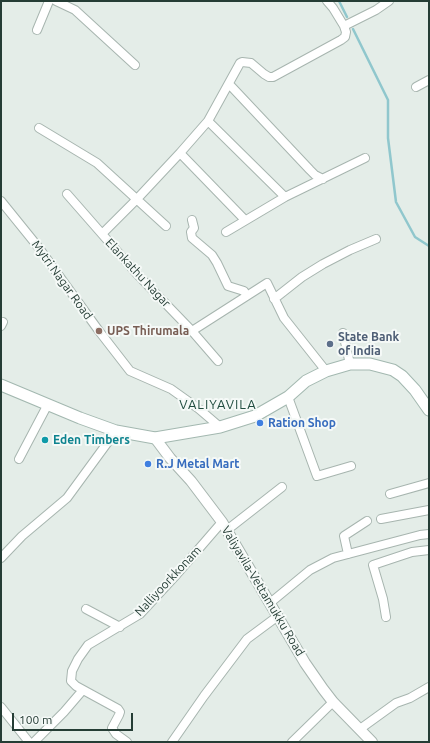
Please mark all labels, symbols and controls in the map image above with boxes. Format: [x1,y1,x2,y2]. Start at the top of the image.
street label: Elankathu Nagar [103,236,173,310]
street label: Mytri Nagar Road [29,238,95,322]
place label: UPS Thirumala [107,324,189,338]
marker: UPS Thirumala [94,326,104,336]
place label: State Bank of India [338,330,399,358]
marker: State Bank of India [325,339,335,349]
district label: VALIYAVILA [179,397,257,413]
place label: Ration Shop [268,416,336,430]
marker: Ration Shop [255,418,265,428]
place label: Eden Timbers [53,433,130,447]
marker: Eden Timbers [40,435,50,445]
place label: R.J Metal Mart [156,457,239,471]
marker: R.J Metal Mart [143,459,153,469]
street label: Valiyavila-Vettamukku Road [218,523,308,659]
street label: Nalliyoorkkonam [132,543,204,619]
scale bar [14,705,135,731]
text: 100 m [19,713,52,726]

